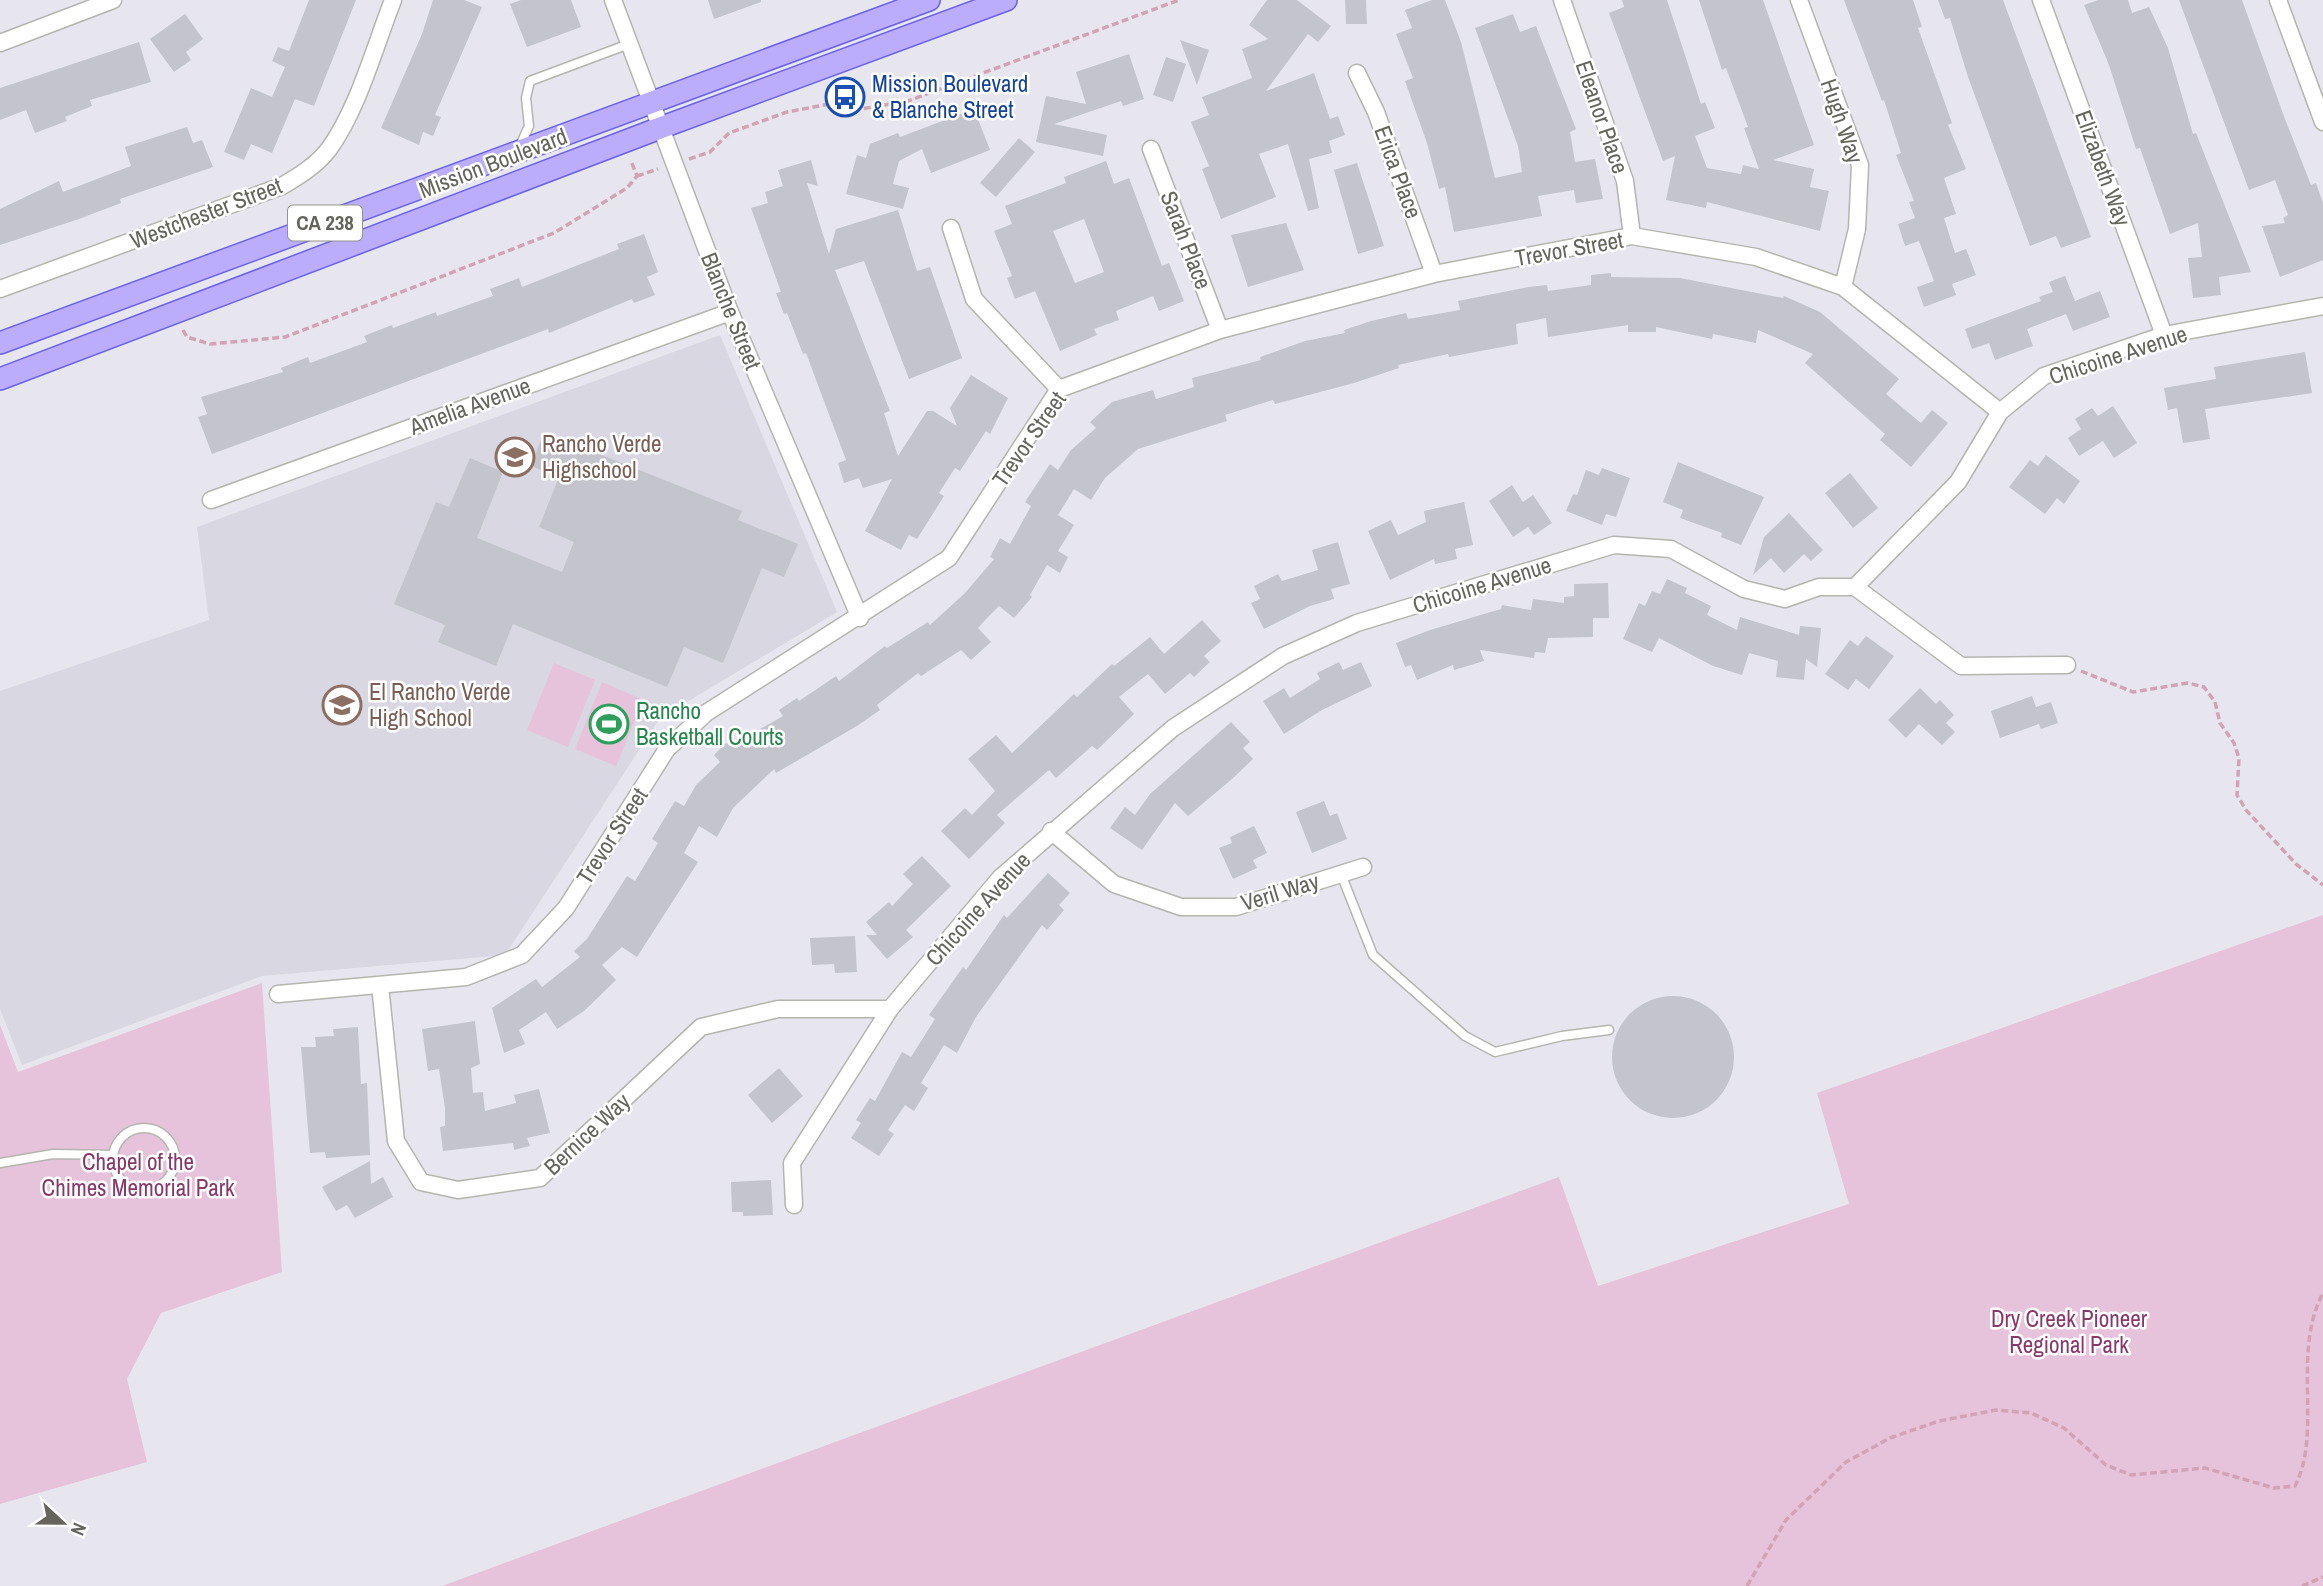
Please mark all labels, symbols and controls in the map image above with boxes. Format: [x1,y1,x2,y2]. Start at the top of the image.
street label: Eleanor Place [1569,56,1636,177]
place label: Mission Boulevard & Blanche Street [872,68,1028,125]
street label: Hugh Way [1814,74,1872,168]
bus stop icon: Mission Boulevard & Blanche Street [824,76,866,118]
street label: Elizabeth Way [2068,106,2139,230]
street label: Mission Boulevard [414,120,571,205]
street label: Erica Place [1367,121,1430,222]
street label: Westchester Street [126,169,286,256]
street label: Sarah Place [1154,186,1219,293]
road number: CA 238 [288,206,362,241]
street label: Trevor Street [1512,224,1625,273]
street label: Blanche Street [694,248,769,374]
street label: Chicoine Avenue [2045,318,2191,391]
street label: Amelia Avenue [404,369,535,442]
street label: Trevor Street [985,385,1073,492]
place label: Rancho Verde Highschool [542,428,662,485]
school or university icon: Rancho Verde Highschool [494,436,536,478]
street label: Chicoine Avenue [1409,549,1555,620]
place label: El Rancho Verde High School [369,676,511,733]
school or university icon: El Rancho Verde High School [321,684,363,726]
place label: Rancho Basketball Courts [636,695,784,752]
sports icon: Rancho Basketball Courts [588,703,630,745]
street label: Trevor Street [569,781,654,890]
street label: Chicoine Avenue [918,845,1037,972]
street label: Veril Way [1237,865,1323,918]
street label: Bernice Way [537,1085,637,1182]
park label: Chapel of the Chimes Memorial Park [42,1146,235,1203]
park label: Dry Creek Pioneer Regional Park [1991,1303,2148,1360]
north arrow [28,1488,98,1558]
text: N [65,1519,93,1539]

